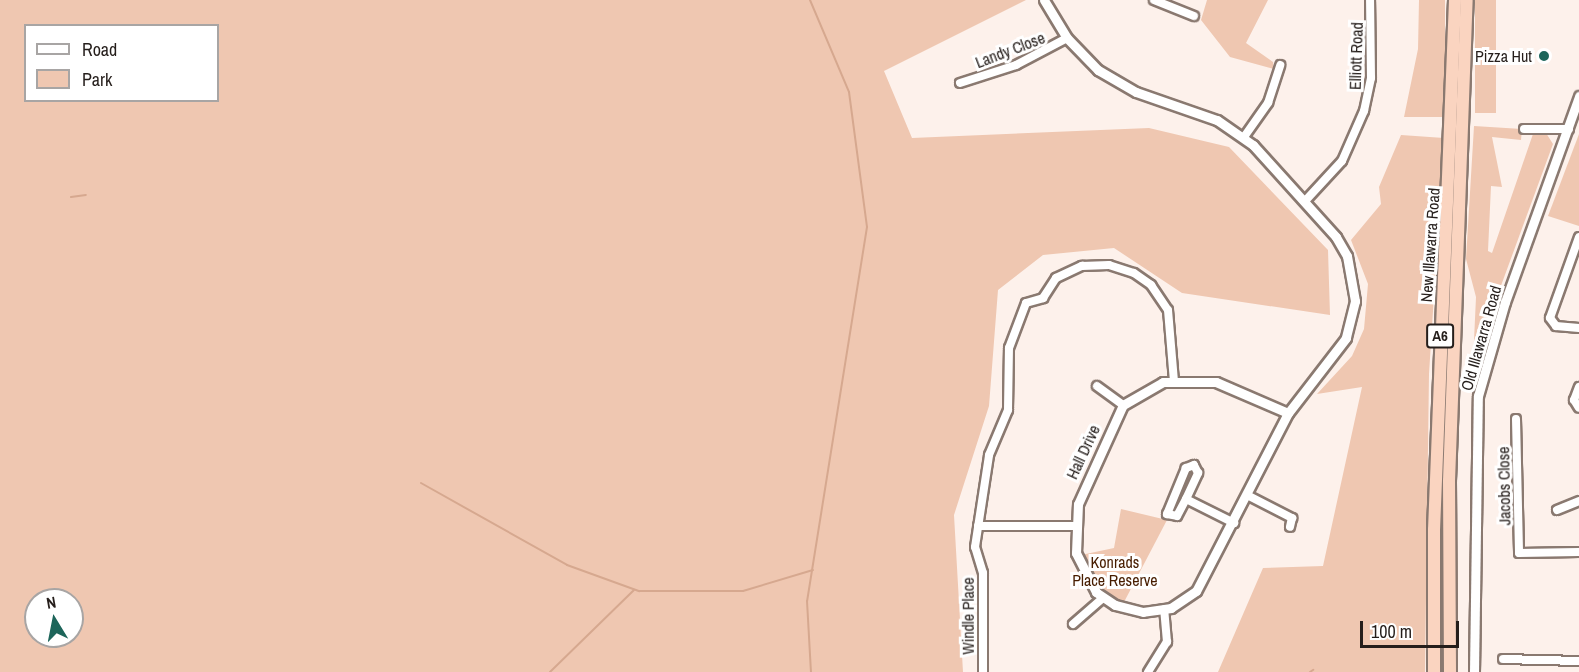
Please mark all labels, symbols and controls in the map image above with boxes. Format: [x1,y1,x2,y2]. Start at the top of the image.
street label: Elliott Road [1345,22,1367,90]
legend [24,24,219,102]
street label: Landy Close [973,28,1047,72]
text: Road [82,37,117,62]
place label: Pizza Hut [1475,46,1532,66]
marker: Pizza Hut [1537,49,1551,63]
text: Park [82,67,112,92]
street label: New Illawarra Road [1416,187,1444,303]
street label: Old Illawarra Road [1457,283,1505,393]
road number: A6 [1425,324,1455,348]
street label: Hall Drive [1062,422,1104,482]
street label: Jacobs Close [1494,446,1514,526]
park label: Konrads Place Reserve [1072,552,1158,590]
street label: Windle Place [958,577,978,655]
north arrow [24,588,84,648]
text: N [45,591,58,614]
scale bar [1363,609,1462,647]
text: 100 m [1371,619,1412,644]

